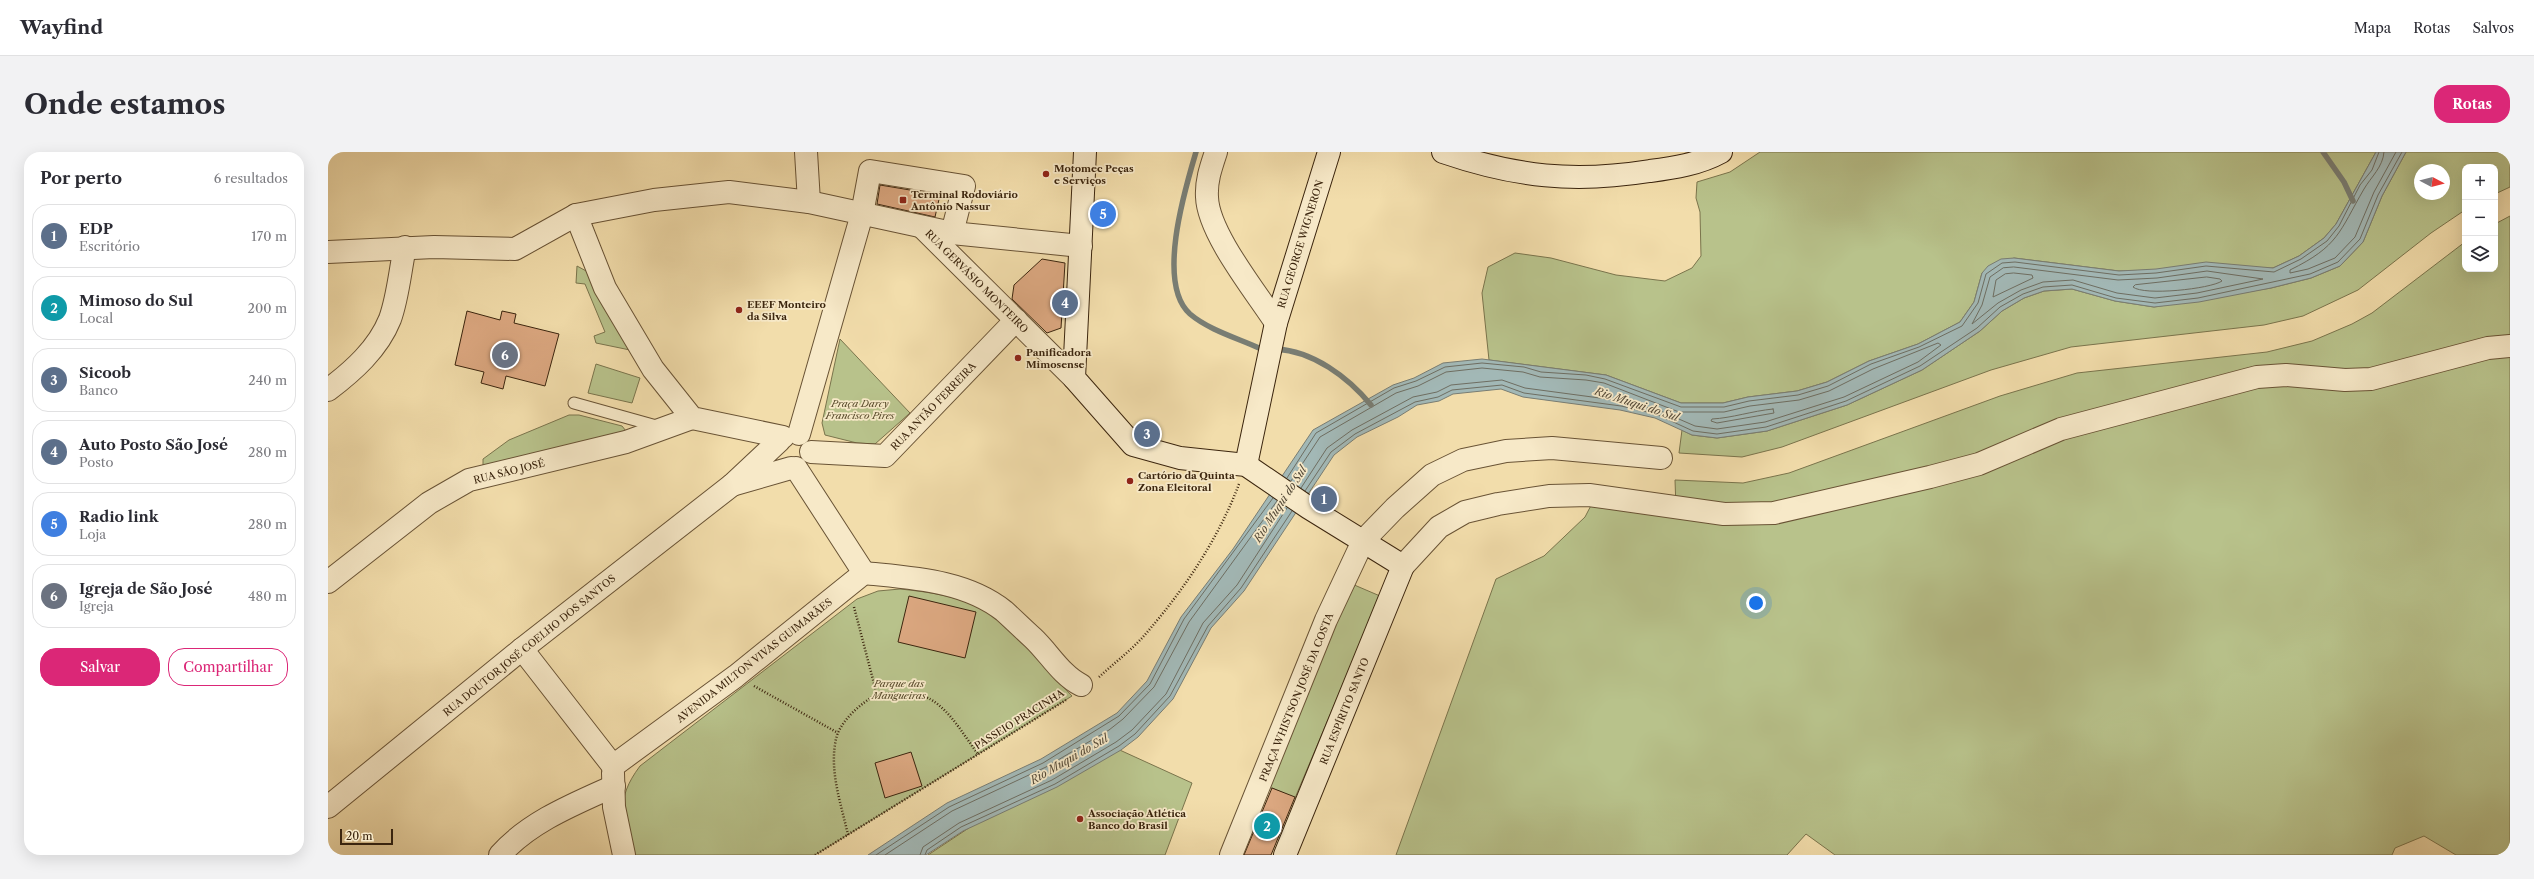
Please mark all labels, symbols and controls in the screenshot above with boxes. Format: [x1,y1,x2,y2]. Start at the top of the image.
text: Wayfind [20,16,103,39]
text: Mapa [2354,19,2391,37]
text: Rotas [2413,19,2450,37]
text: Salvos [2472,19,2514,37]
button: Rotas [2434,85,2510,123]
text: Onde estamos [24,87,225,121]
place label: Motomec Peças e Serviços [1054,162,1134,187]
north arrow [2414,164,2450,200]
map controls [2462,164,2498,272]
button: + [2462,164,2498,200]
text: Por perto [40,168,122,188]
marker: Motomec Peças e Serviços [1041,169,1051,179]
text: 6 resultados [214,170,288,186]
street label: RUA GEORGE WIGNERON [1275,178,1326,310]
place label: Terminal Rodoviário Antônio Nassur [910,188,1018,213]
marker: Terminal Rodoviário Antônio Nassur [898,195,908,205]
pin: 5 [1090,199,1116,229]
button: − [2462,200,2498,236]
text: EDP [79,219,113,238]
street label: RUA GERVÁSIO MONTEIRO [922,227,1031,336]
text: 1 [51,228,57,244]
text: 170 m [251,228,287,244]
button: layers [2462,236,2498,272]
text: Escritório [79,238,140,254]
pin: 4 [1052,288,1078,318]
text: Mimoso do Sul [79,291,193,310]
place label: EEEF Monteiro da Silva [747,298,826,323]
text: 2 [50,300,58,316]
text: 200 m [247,300,287,316]
marker: EEEF Monteiro da Silva [734,305,744,315]
text: Local [79,310,113,326]
pin: 6 [492,340,518,370]
place label: Panificadora Mimosense [1026,346,1091,371]
marker: Panificadora Mimosense [1013,353,1023,363]
street label: RUA ANTÃO FERREIRA [888,359,979,453]
text: Sicoob [79,363,131,382]
text: 3 [50,372,58,388]
text: 240 m [248,372,287,388]
text: Banco [79,382,118,398]
water label: Rio Muqui do Sul [1592,383,1682,425]
park label: Praça Darcy Francisco Pires [824,397,895,422]
pin: 3 [1134,419,1160,449]
text: Auto Posto São José [79,435,228,454]
text: 4 [50,444,58,460]
text: 280 m [248,444,287,460]
text: Posto [79,454,113,470]
street label: RUA SÃO JOSÉ [472,456,546,487]
water label: Rio Muqui do Sul [1250,462,1311,545]
place label: Cartório da Quinta Zona Eleitoral [1138,469,1235,494]
marker: Cartório da Quinta Zona Eleitoral [1125,476,1135,486]
pin: 1 [1311,484,1337,514]
text: Radio link [79,507,159,526]
text: 5 [50,516,58,532]
text: 280 m [248,516,287,532]
text: Loja [79,526,106,542]
street label: RUA DOUTOR JOSÉ COELHO DOS SANTOS [440,572,618,719]
text: Igreja de São José [79,579,212,598]
text: 6 [50,588,58,604]
text: 480 m [248,588,287,604]
your location [1746,593,1766,613]
street label: AVENIDA MILTON VIVAS GUIMARÃES [673,596,835,726]
text: Igreja [79,598,114,614]
street label: PRAÇA WHISTSON JOSÉ DA COSTA [1257,610,1337,784]
button: Salvar [40,648,160,686]
button: Compartilhar [168,648,288,686]
street label: RUA ESPÍRITO SANTO [1317,656,1372,767]
park label: Parque das Mangueiras [871,677,927,702]
street label: PASSEIO PRACINHA [972,686,1067,752]
water label: Rio Muqui do Sul [1027,730,1112,787]
place label: Associação Atlética Banco do Brasil [1087,807,1186,832]
pin: 2 [1254,811,1280,841]
marker: Associação Atlética Banco do Brasil [1075,814,1085,824]
scale bar [340,827,393,846]
text: 20 m [346,829,372,843]

